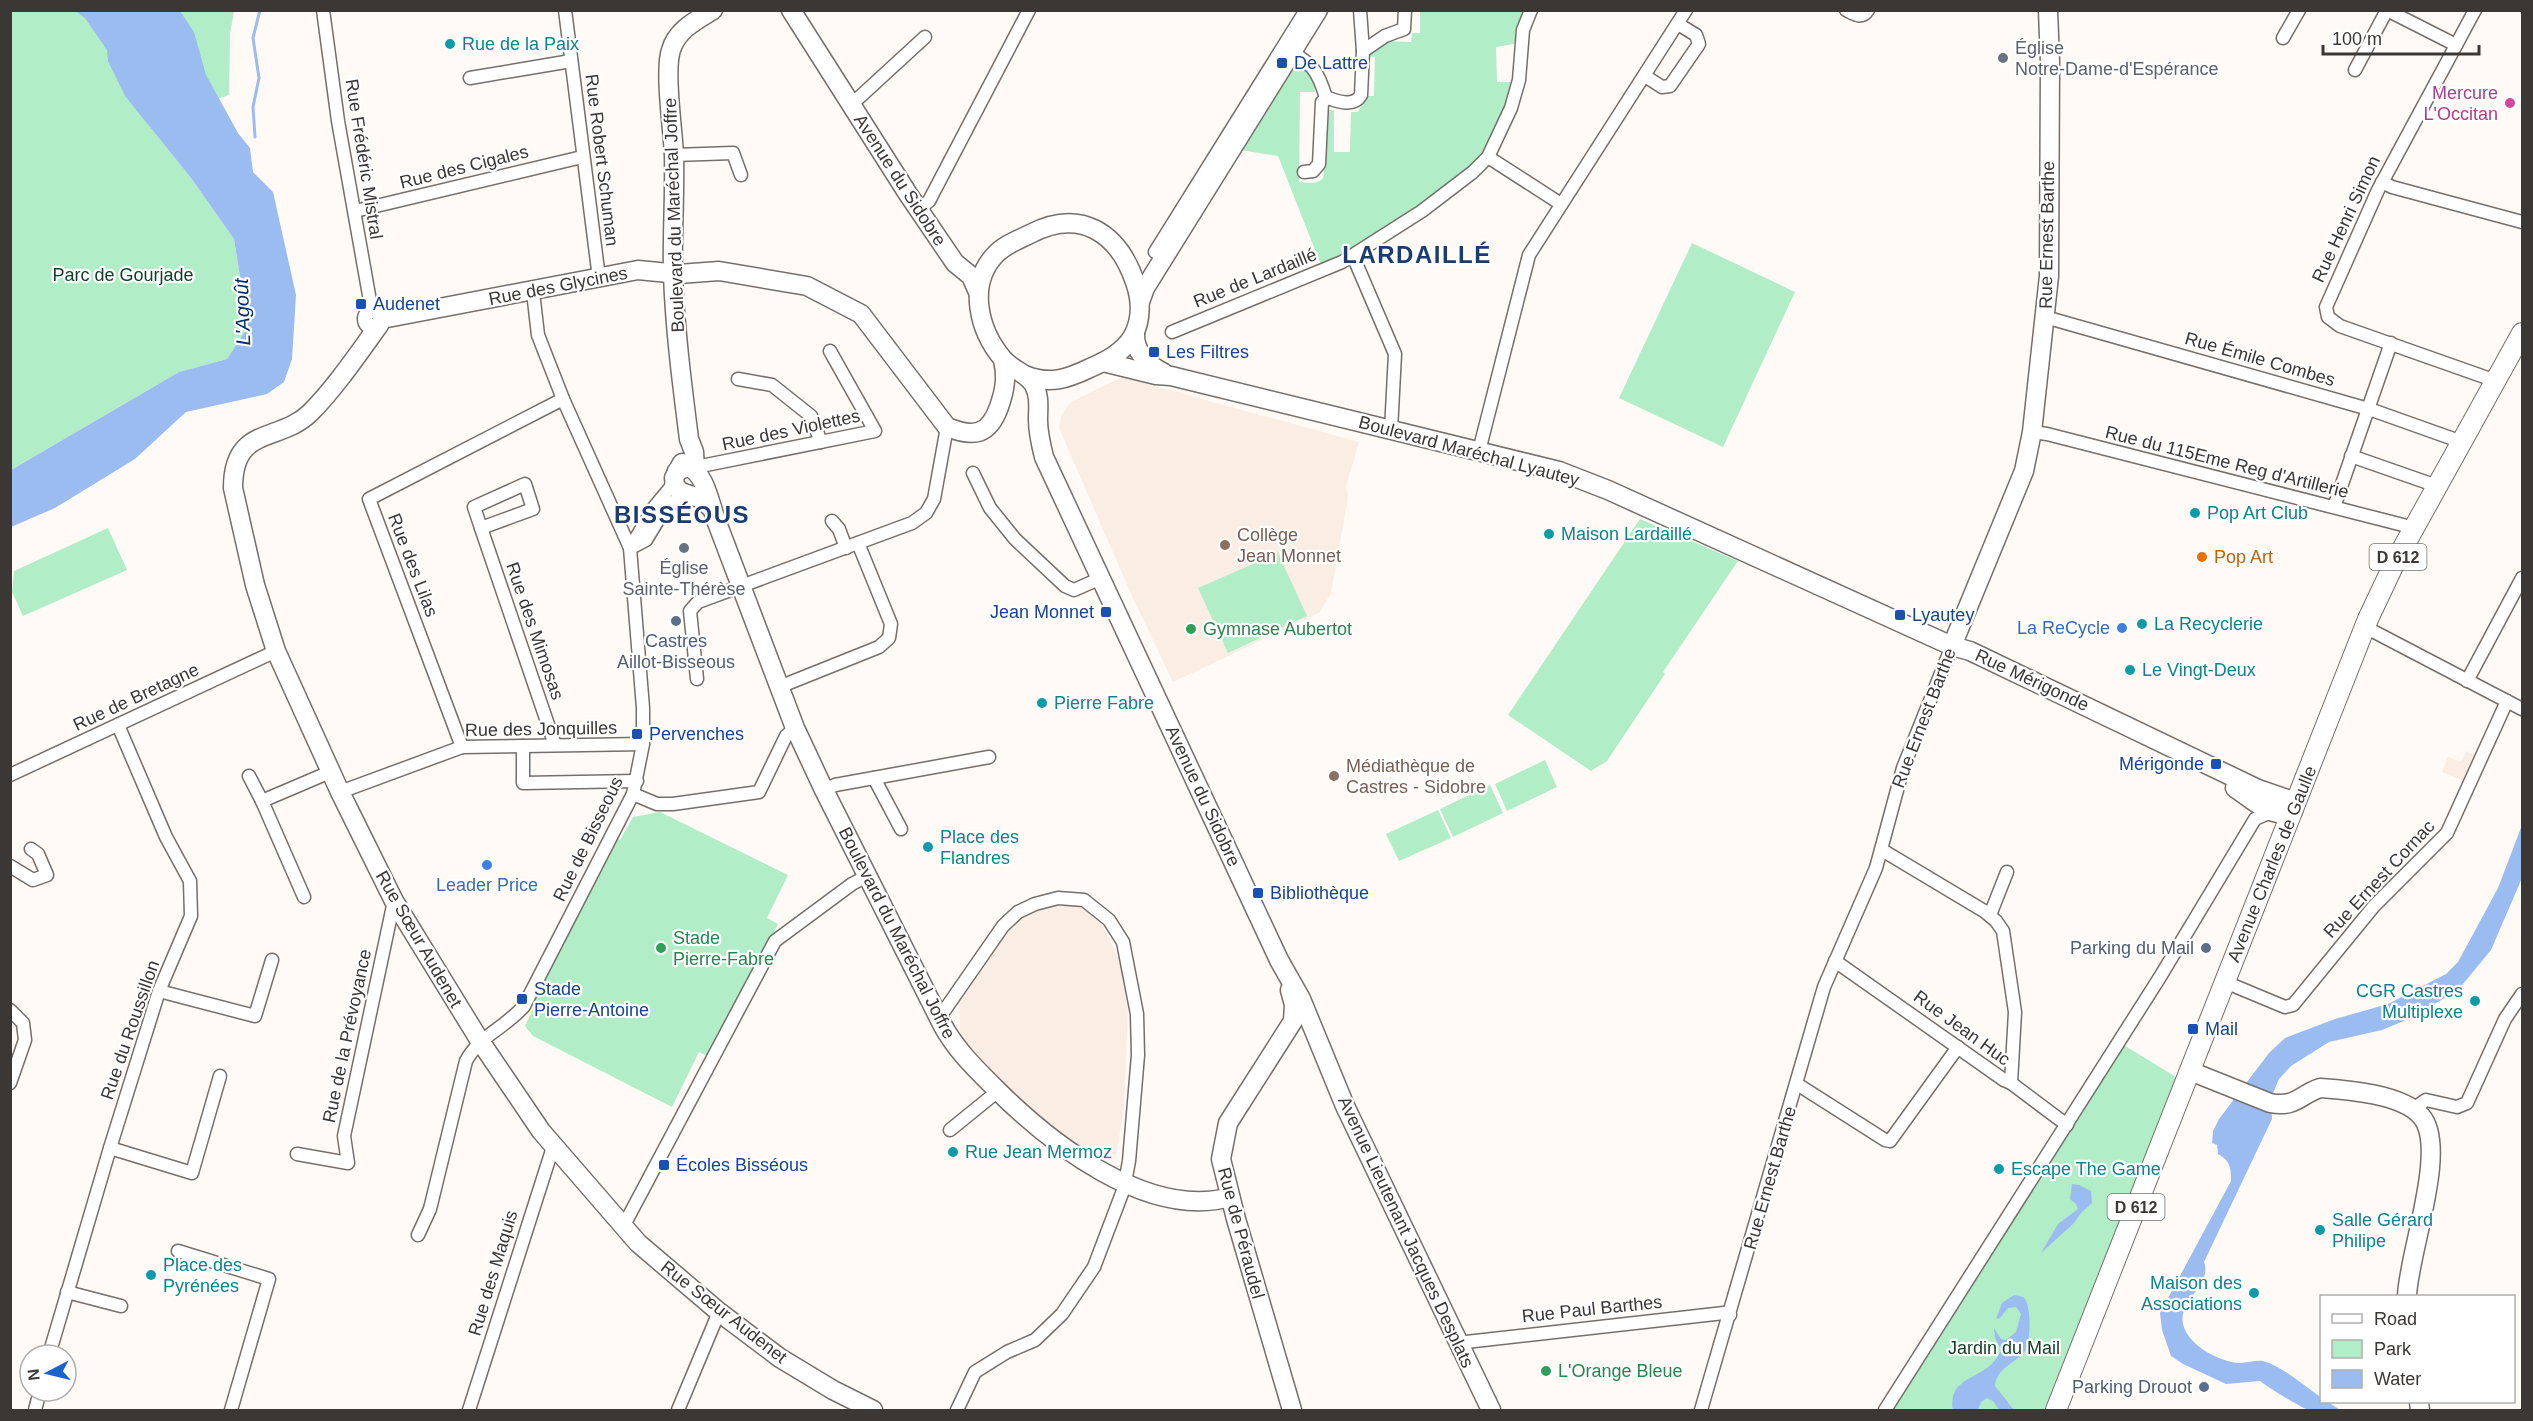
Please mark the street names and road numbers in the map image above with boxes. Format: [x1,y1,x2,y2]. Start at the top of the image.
street label: Rue Robert Schuman [582,73,622,247]
street label: Rue Frédéric Mistral [341,77,387,241]
street label: Boulevard du Maréchal Joffre [660,97,688,333]
street label: Avenue du Sidobre [850,110,950,250]
street label: Rue des Cigales [398,141,530,193]
street label: Rue Henri Simon [2308,153,2384,285]
street label: Rue Ernest Barthe [2036,161,2058,309]
street label: Rue de Lardaillé [1190,244,1320,312]
street label: Rue des Glycines [487,263,629,309]
street label: Rue Émile Combes [2183,328,2337,390]
street label: Rue des Violettes [720,406,862,454]
street label: Boulevard Maréchal Lyautey [1357,412,1581,490]
street label: Rue du 115Eme Reg d'Artillerie [2103,422,2351,502]
street label: Rue des Lilas [384,510,442,620]
road number: D 612 [2370,544,2426,570]
street label: Rue des Mimosas [502,560,568,702]
street label: Rue Ernest Barthe [1888,645,1960,791]
street label: Rue Mérigonde [1972,645,2092,715]
street label: Rue de Bretagne [70,659,202,735]
street label: Rue des Jonquilles [465,718,617,740]
street label: Avenue du Sidobre [1162,723,1244,869]
street label: Avenue Charles de Gaulle [2223,763,2321,965]
street label: Rue de Bisseous [549,773,627,905]
street label: Rue Ernest Cornac [2319,816,2439,942]
street label: Boulevard du Maréchal Joffre [835,824,959,1042]
street label: Rue Sœur Audenet [372,867,466,1011]
street label: Rue de la Prévoyance [319,947,375,1125]
street label: Rue du Roussillon [97,958,163,1102]
street label: Rue Jean Huc [1910,986,2014,1070]
street label: Avenue Lieutenant Jacques Desplats [1334,1093,1478,1371]
street label: Rue Ernest Barthe [1740,1104,1800,1252]
street label: Rue de Péraudel [1214,1165,1268,1301]
road number: D 612 [2108,1194,2164,1220]
street label: Rue des Maquis [464,1208,522,1338]
street label: Rue Sœur Audenet [657,1257,791,1367]
street label: Rue Paul Barthes [1521,1292,1663,1326]

